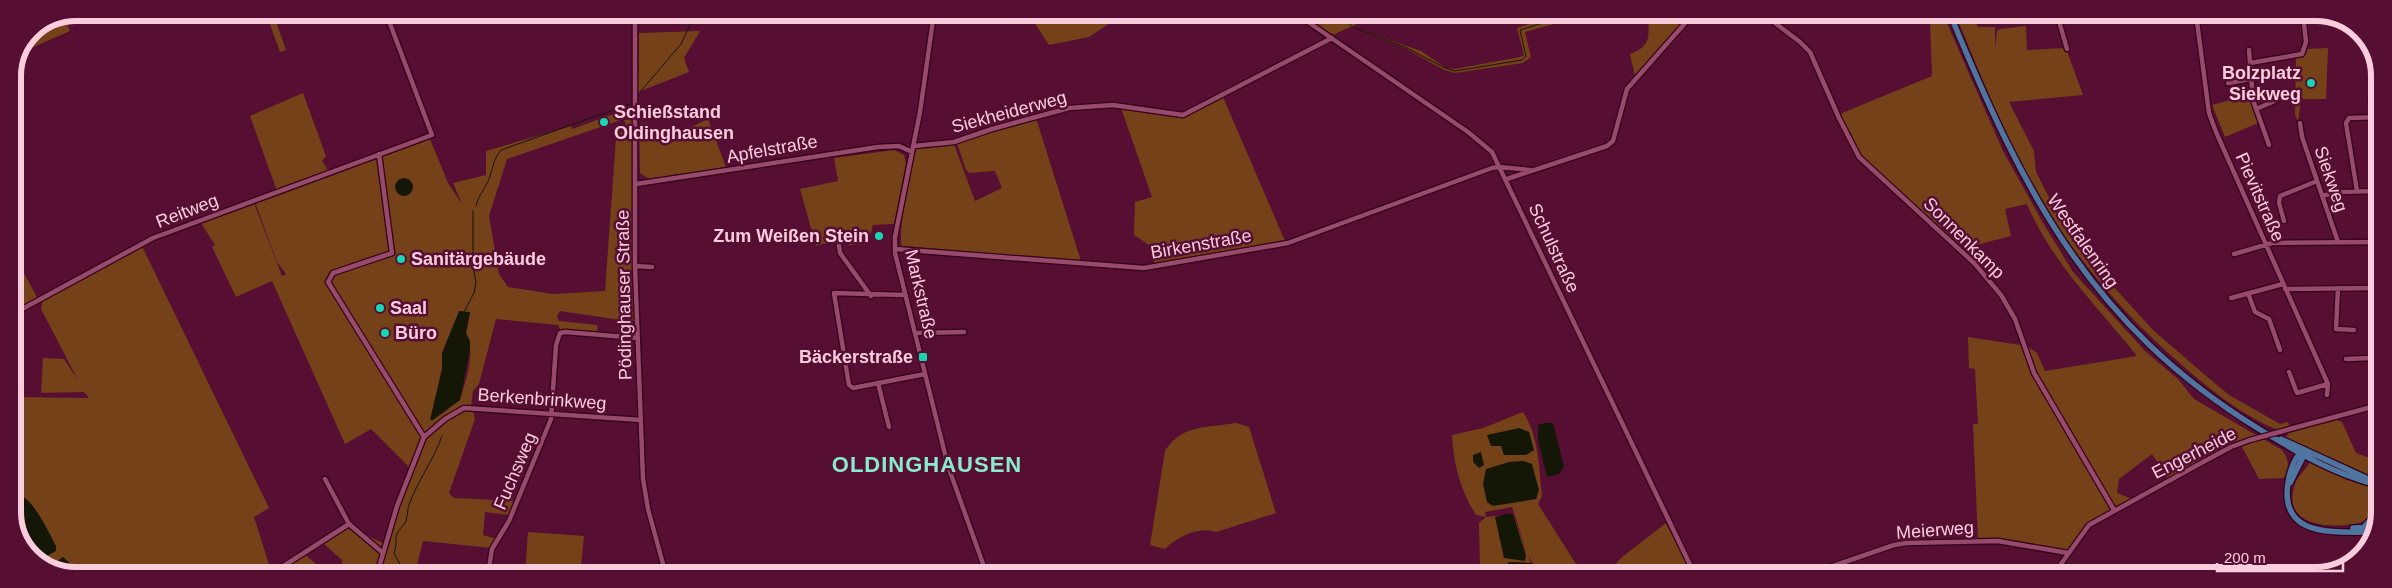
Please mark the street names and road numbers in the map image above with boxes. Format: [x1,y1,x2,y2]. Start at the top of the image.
street label: Siekheiderweg [949,87,1069,137]
street label: Apfelstraße [725,131,819,167]
street label: Siekweg [2310,144,2352,214]
street label: Pievitstraße [2232,150,2288,244]
street label: Reitweg [153,190,221,232]
street label: Westfalenring [2043,190,2123,292]
street label: Sonnenkamp [1919,193,2009,283]
street label: Schulstraße [1525,200,1583,296]
street label: Pödinghauser Straße [613,210,635,380]
street label: Birkenstraße [1149,225,1253,263]
street label: Markstraße [901,247,941,341]
street label: Berkenbrinkweg [477,385,607,413]
street label: Engerheide [2148,423,2240,483]
street label: Fuchsweg [490,429,540,513]
street label: Meierweg [1895,517,1975,543]

